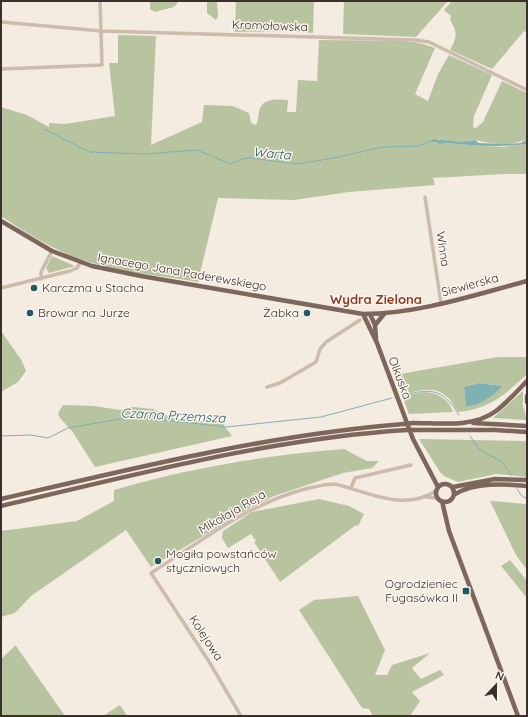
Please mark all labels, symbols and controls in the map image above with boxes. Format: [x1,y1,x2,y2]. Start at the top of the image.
street label: Kromołowska [232,17,308,34]
water label: Warta [253,143,293,163]
street label: Winna [434,230,453,267]
street label: Ignacego Jana Paderewskiego [96,249,268,294]
street label: Siewierska [440,270,500,299]
place label: Karczma u Stacha [42,280,144,295]
marker: Karczma u Stacha [29,283,39,293]
district label: Wydra Zielona [330,291,422,307]
place label: Browar na Jurze [38,305,130,320]
place label: Żabka [263,305,299,320]
marker: Browar na Jurze [25,308,35,318]
marker: Żabka [302,308,312,318]
street label: Olkuska [386,354,415,401]
water label: Czarna Przemsza [120,404,227,426]
street label: Mikołaja Reja [196,486,268,537]
place label: Mogiła powstańców styczniowych [166,546,276,575]
marker: Mogiła powstańców styczniowych [153,556,163,566]
place label: Ogrodzieniec Fugasówka II [385,576,458,605]
marker: Ogrodzieniec Fugasówka II [461,586,471,596]
street label: Kolejowa [186,612,227,663]
north arrow [476,665,516,705]
text: N [493,668,506,684]

